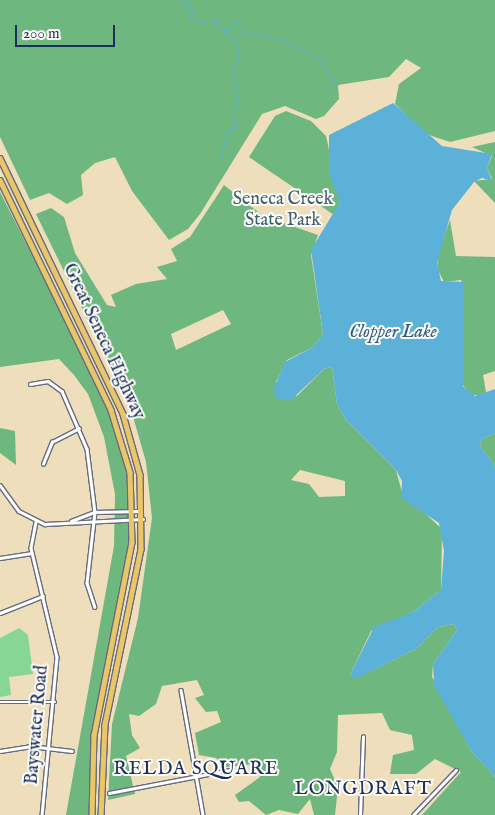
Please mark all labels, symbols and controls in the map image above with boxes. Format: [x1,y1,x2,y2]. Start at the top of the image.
scale bar [18,15,118,47]
text: 200 m [23,24,60,43]
park label: Seneca Creek State Park [233,190,333,232]
street label: Great Seneca Highway [57,261,149,423]
water label: Clopper Lake [349,322,437,344]
street label: Bayswater Road [22,664,54,786]
district label: RELDA SQUARE [112,759,280,781]
district label: LONGDRAFT [293,779,433,801]

